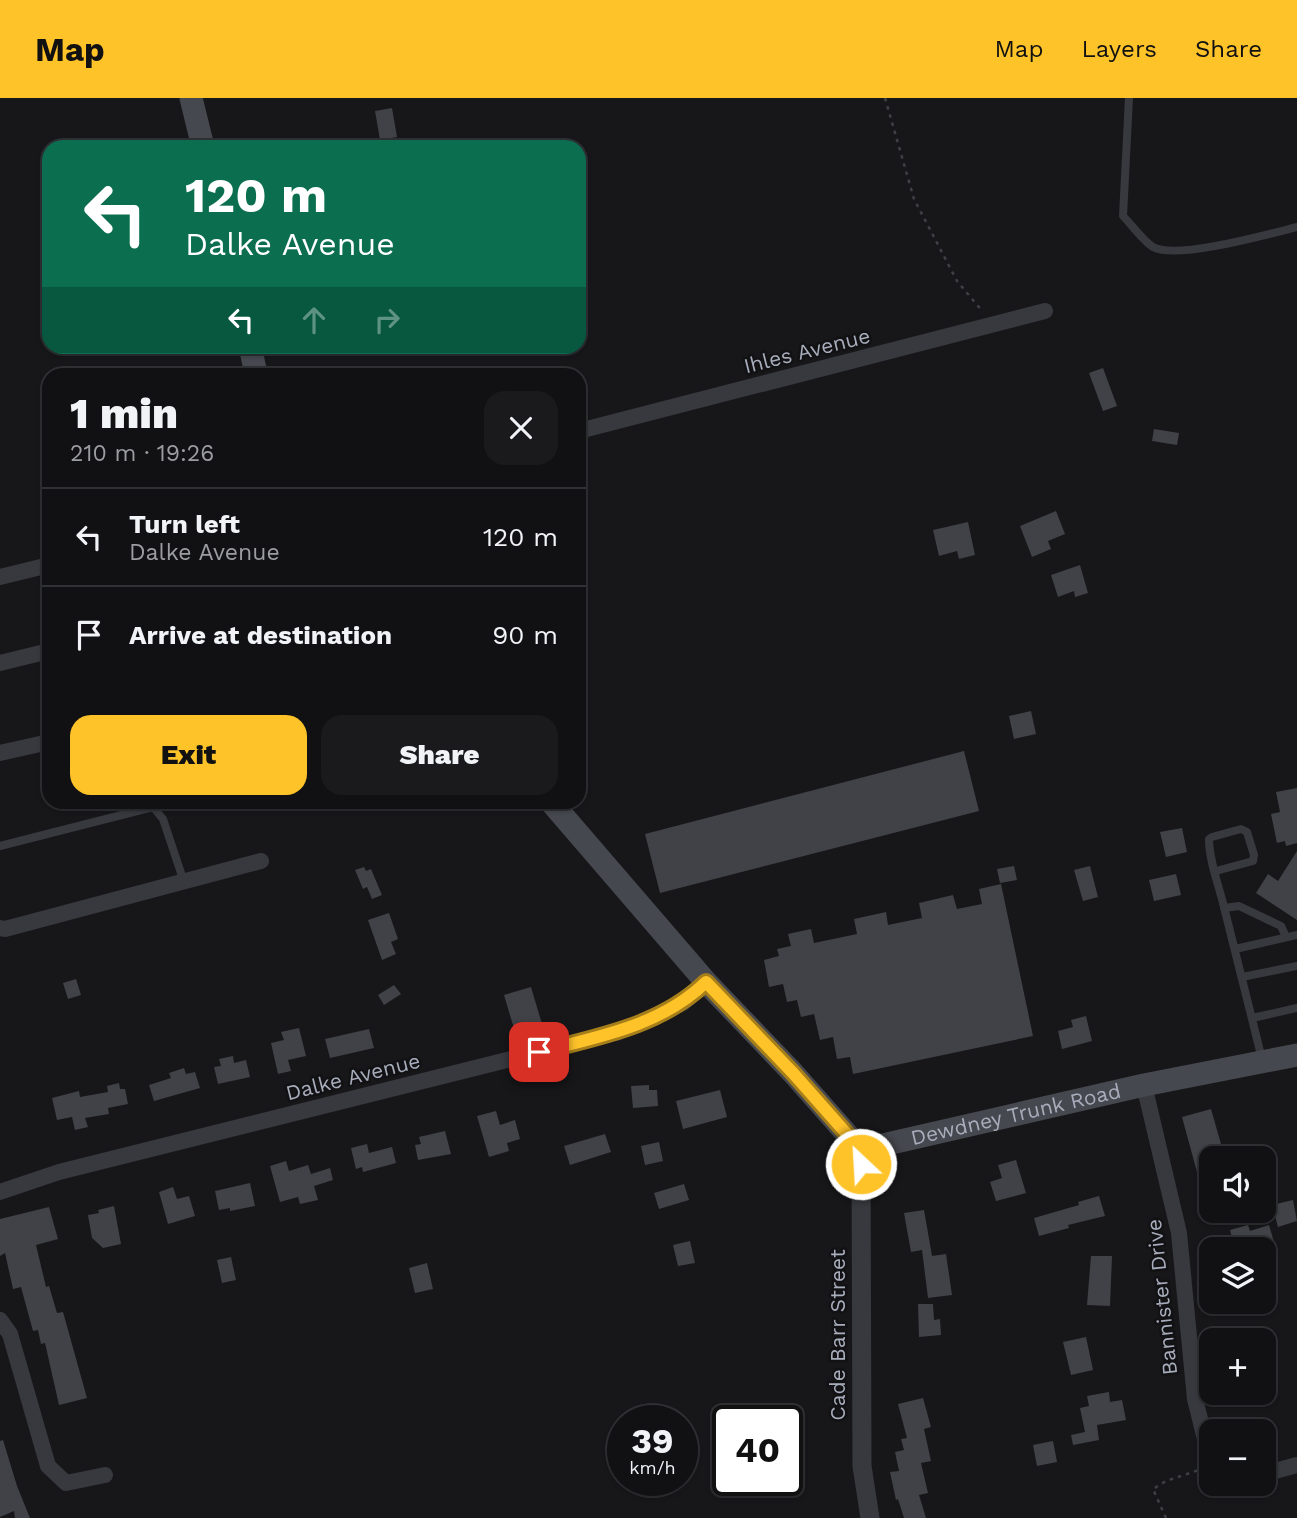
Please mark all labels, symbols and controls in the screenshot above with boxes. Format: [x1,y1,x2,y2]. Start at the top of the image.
text: Map [35,30,105,69]
text: Map [995,35,1043,63]
text: Layers [1081,35,1157,63]
text: Share [1195,35,1262,63]
text: 120 m [185,166,327,224]
icon: left [70,168,161,259]
text: Dalke Avenue [185,225,395,263]
icon: left [222,301,260,339]
icon: ahead [295,301,333,339]
icon: right [368,301,406,339]
street label: Ihles Avenue [741,323,873,378]
text: 1 min [70,389,178,438]
button: close [484,391,558,465]
text: 210 m · 19:26 [70,440,214,467]
text: Turn left [129,509,240,539]
icon: left [70,518,108,556]
text: 120 m [483,522,558,552]
text: Dalke Avenue [129,539,280,566]
icon: arrive [70,616,108,654]
text: Arrive at destination [129,620,392,650]
text: 90 m [492,620,558,650]
button: Exit [70,715,307,795]
button: Share [321,715,558,795]
pin [509,1022,569,1082]
icon: arrive [520,1033,558,1071]
street label: Dalke Avenue [283,1048,423,1105]
street label: Dewdney Trunk Road [908,1078,1123,1150]
position arrow [824,1127,898,1201]
map controls [1199,1146,1276,1496]
button: sound [1199,1146,1276,1223]
street label: Bannister Drive [1141,1218,1182,1376]
button: layers [1199,1237,1276,1314]
street label: Cade Barr Street [825,1249,850,1421]
button: + [1199,1328,1276,1405]
speed limit sign: 40 [712,1405,803,1496]
button: − [1199,1419,1276,1496]
text: 39 [631,1420,674,1462]
text: km/h [629,1457,676,1478]

